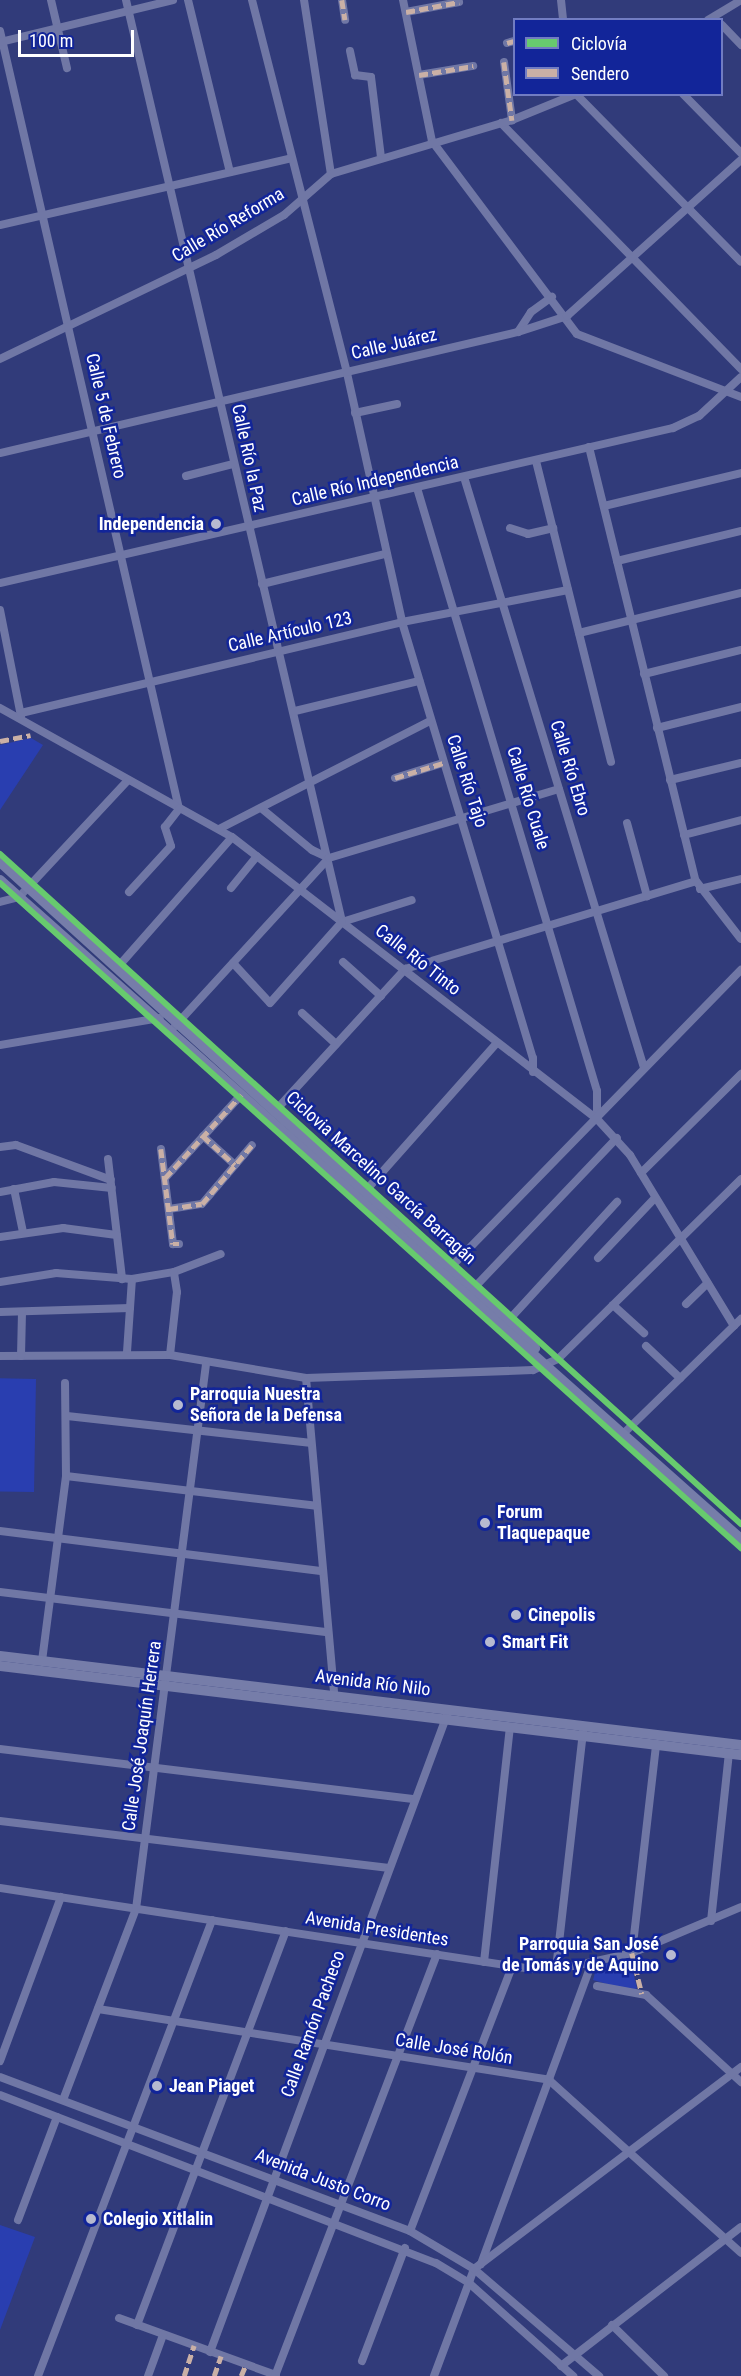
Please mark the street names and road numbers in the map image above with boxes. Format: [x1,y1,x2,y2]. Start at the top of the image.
street label: Calle Río Reforma [168,183,288,267]
street label: Calle Juárez [349,324,439,364]
street label: Calle 5 de Febrero [81,351,131,481]
street label: Calle Río la Paz [227,402,271,514]
street label: Calle Río Independencia [290,451,460,511]
street label: Calle Artículo 123 [226,607,354,657]
street label: Calle Río Ebro [545,718,595,818]
street label: Calle Río Tajo [442,732,492,830]
street label: Calle Río Cuale [502,744,554,852]
street label: Calle Río Tinto [371,920,465,1000]
street label: Ciclovia Marcelino García Barragán [281,1087,481,1269]
street label: Calle José Joaquín Herrera [118,1639,166,1833]
street label: Avenida Río Nilo [314,1665,432,1701]
street label: Avenida Presidentes [304,1907,450,1951]
street label: Calle Ramón Pacheco [276,1948,350,2100]
street label: Calle José Rolón [394,2029,514,2069]
street label: Avenida Justo Corro [252,2144,394,2216]

